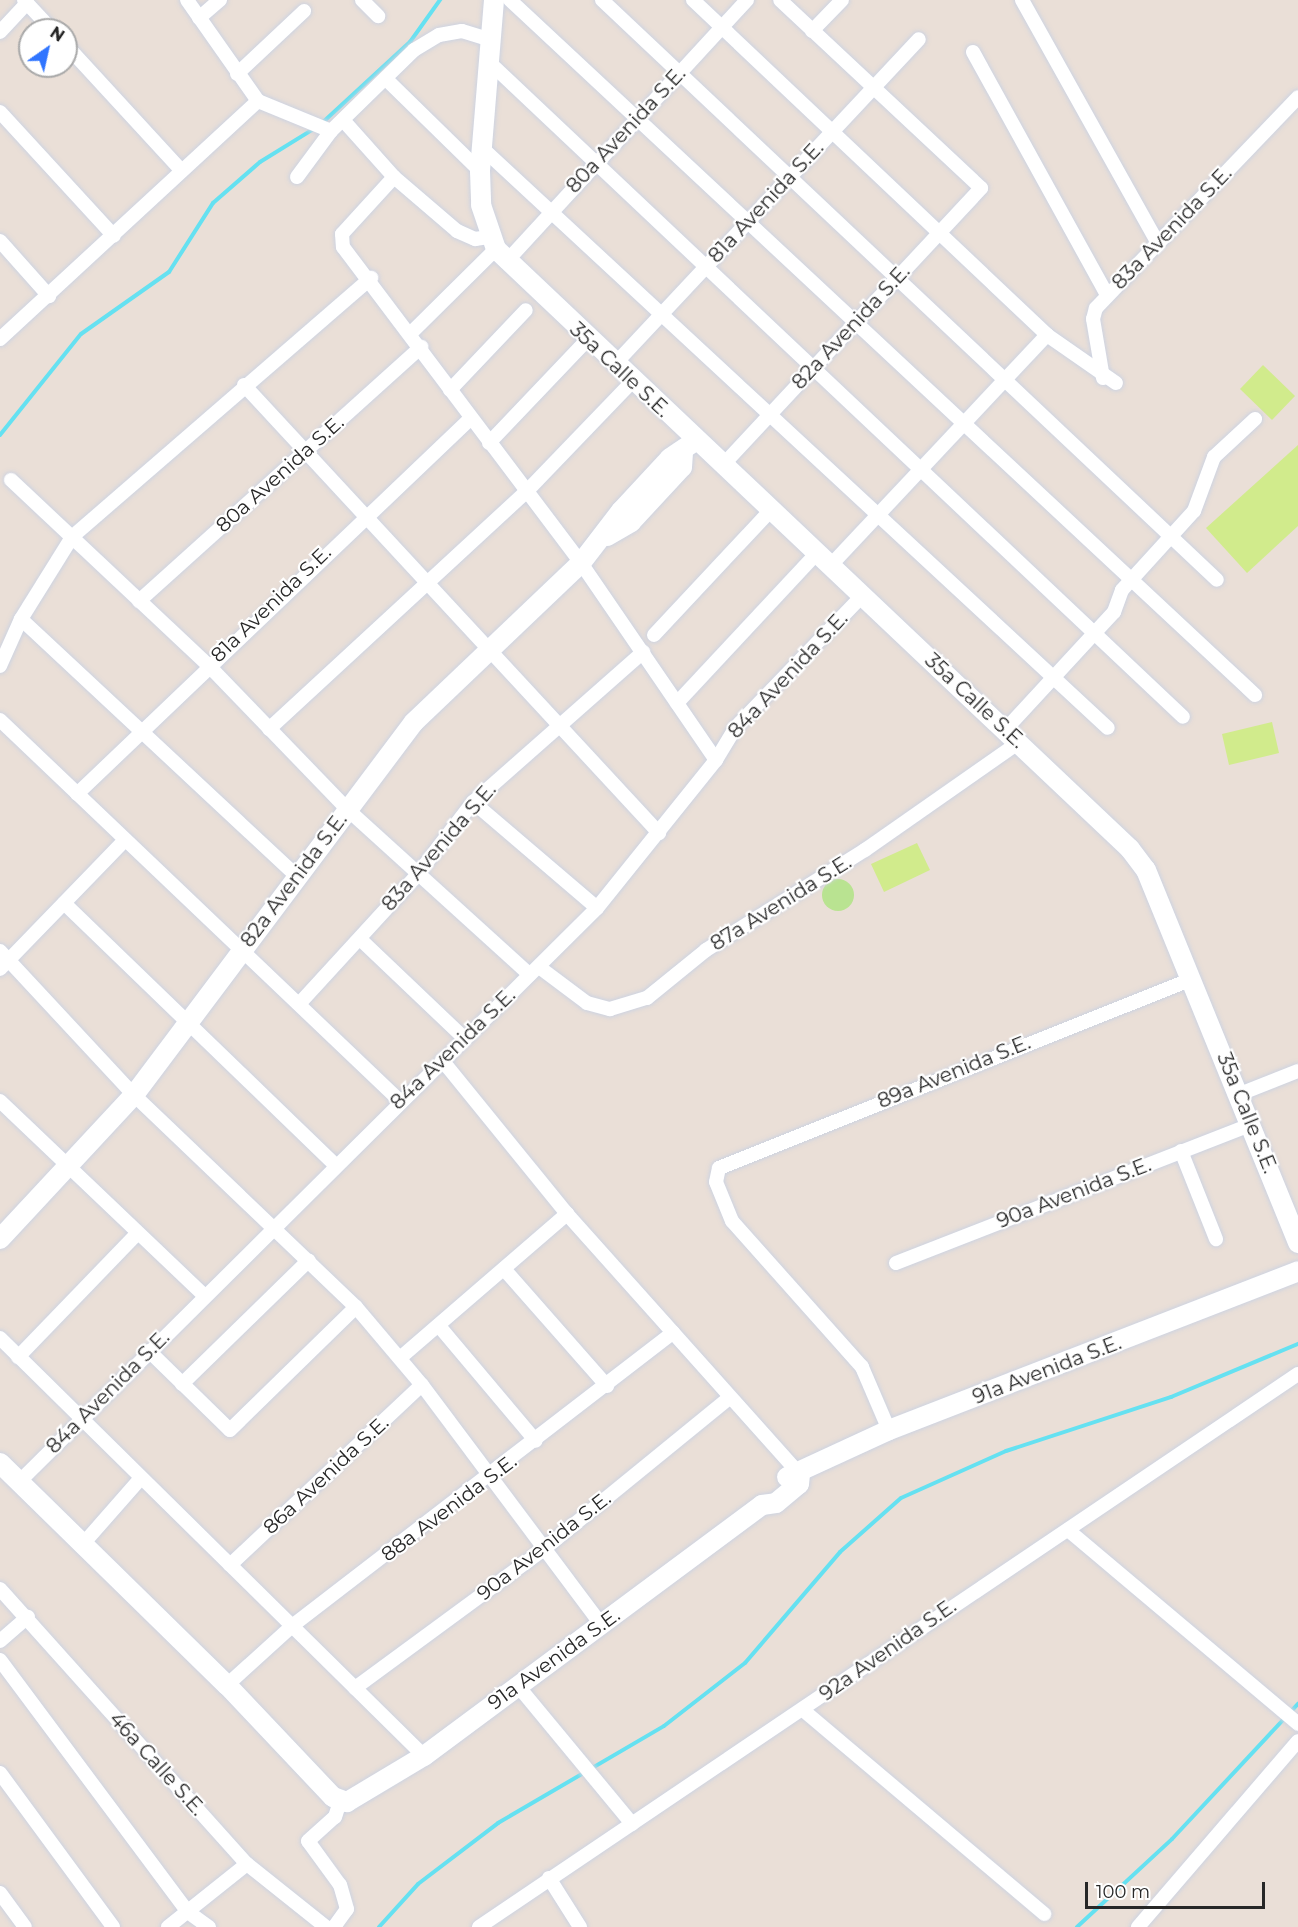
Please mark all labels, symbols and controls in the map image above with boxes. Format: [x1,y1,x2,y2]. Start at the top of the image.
north arrow [18,18,78,78]
text: N [47,23,68,46]
street label: 80a Avenida S.E. [561,62,691,198]
street label: 81a Avenida S.E. [703,136,829,268]
street label: 83a Avenida S.E. [1107,161,1237,295]
street label: 82a Avenida S.E. [787,260,915,394]
street label: 35a Calle S.E. [565,318,675,422]
street label: 80a Avenida S.E. [211,410,349,538]
street label: 81a Avenida S.E. [206,541,336,667]
street label: 84a Avenida S.E. [723,607,853,743]
street label: 35a Calle S.E. [920,649,1030,753]
street label: 83a Avenida S.E. [377,778,501,916]
street label: 82a Avenida S.E. [236,808,352,952]
street label: 87a Avenida S.E. [706,850,856,956]
street label: 84a Avenida S.E. [386,983,520,1115]
street label: 89a Avenida S.E. [874,1030,1034,1114]
street label: 35a Calle S.E. [1212,1049,1282,1177]
street label: 90a Avenida S.E. [994,1153,1154,1233]
street label: 84a Avenida S.E. [41,1325,175,1459]
street label: 91a Avenida S.E. [969,1331,1125,1409]
street label: 86a Avenida S.E. [258,1411,394,1539]
street label: 88a Avenida S.E. [377,1449,521,1567]
street label: 90a Avenida S.E. [472,1486,616,1606]
street label: 92a Avenida S.E. [815,1594,961,1706]
street label: 91a Avenida S.E. [483,1603,625,1715]
street label: 46a Calle S.E. [104,1707,210,1821]
scale bar [1088,1870,1268,1908]
text: 100 m [1096,1881,1150,1903]

